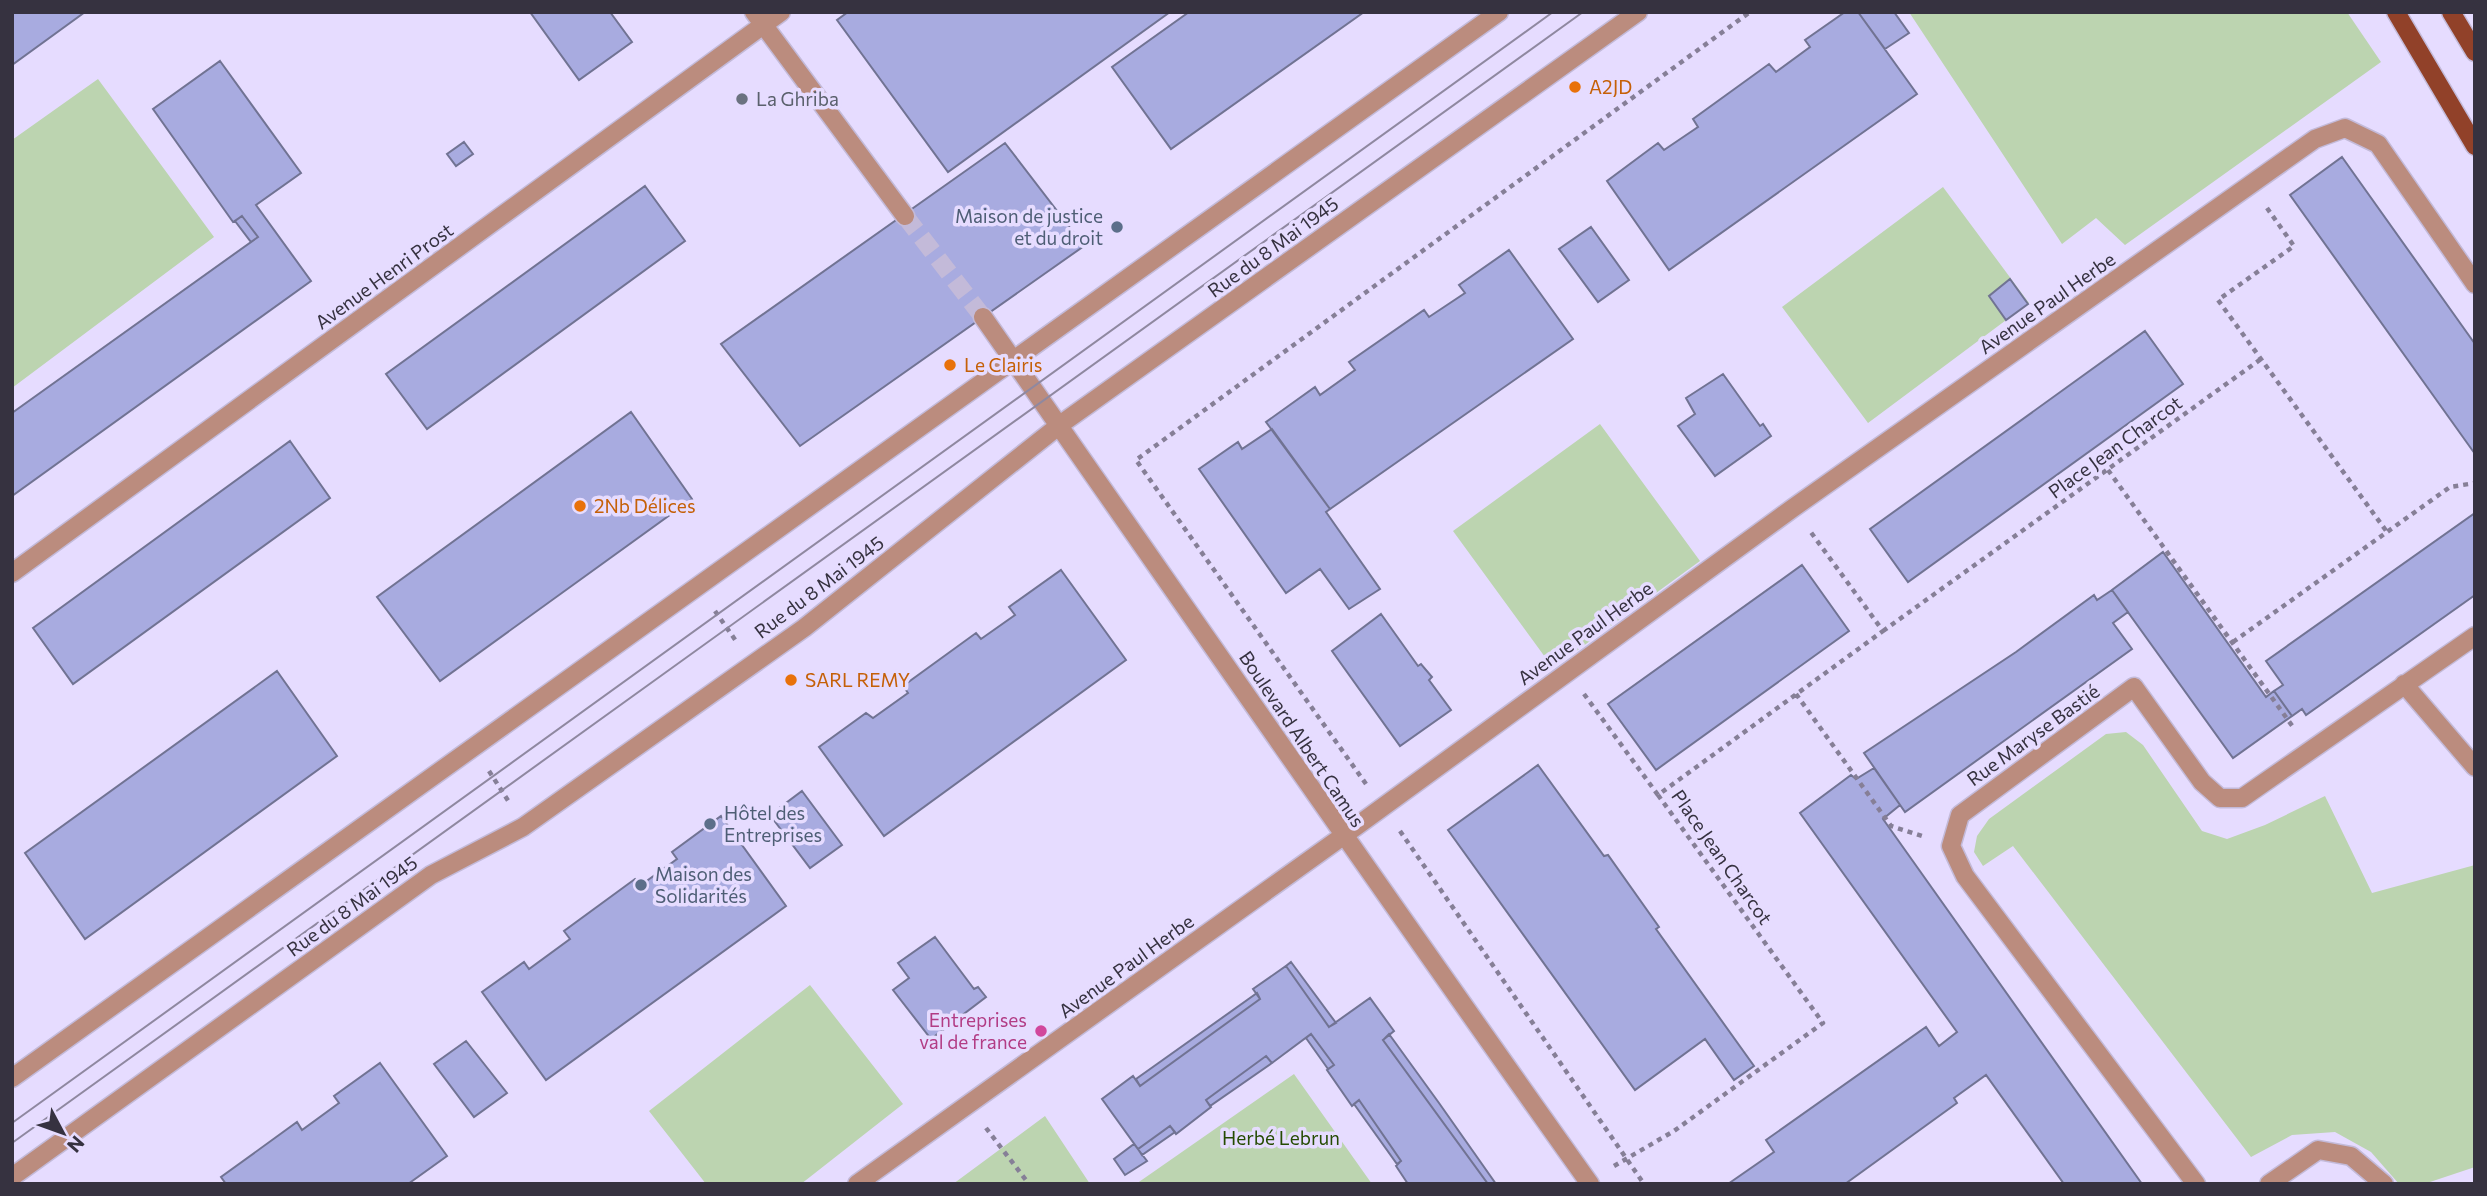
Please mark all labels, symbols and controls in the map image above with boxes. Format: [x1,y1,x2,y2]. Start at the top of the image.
place label: A2JD [1589,75,1632,98]
marker: A2JD [1567,79,1583,95]
place label: La Ghriba [756,87,839,110]
marker: La Ghriba [734,91,750,107]
street label: Rue du 8 Mai 1945 [1203,192,1342,302]
place label: Maison de justice et du droit [955,204,1103,249]
street label: Avenue Henri Prost [310,218,457,333]
marker: Maison de justice et du droit [1109,219,1125,235]
street label: Avenue Paul Herbe [1974,247,2119,358]
place label: Le Clairis [964,353,1042,376]
marker: Le Clairis [942,357,958,373]
street label: Place Jean Charcot [2044,390,2186,503]
place label: 2Nb Délices [594,494,696,517]
marker: 2Nb Délices [572,498,588,514]
street label: Rue du 8 Mai 1945 [750,531,888,643]
street label: Avenue Paul Herbe [1513,576,1657,689]
street label: Boulevard Albert Camus [1235,646,1370,831]
place label: SARL REMY [805,668,910,691]
marker: SARL REMY [783,672,799,688]
street label: Rue Maryse Bastié [1962,679,2103,790]
street label: Place Jean Charcot [1667,785,1778,929]
place label: Hôtel des Entreprises [724,801,822,846]
marker: Hôtel des Entreprises [702,816,718,832]
street label: Rue du 8 Mai 1945 [282,851,421,961]
place label: Maison des Solidarités [655,862,752,907]
marker: Maison des Solidarités [633,877,649,893]
street label: Avenue Paul Herbe [1054,909,1198,1022]
place label: Entreprises val de france [919,1008,1027,1053]
marker: Entreprises val de france [1033,1023,1049,1039]
north arrow [28,1098,98,1168]
park label: Herbé Lebrun [1222,1126,1340,1149]
text: N [63,1132,90,1157]

